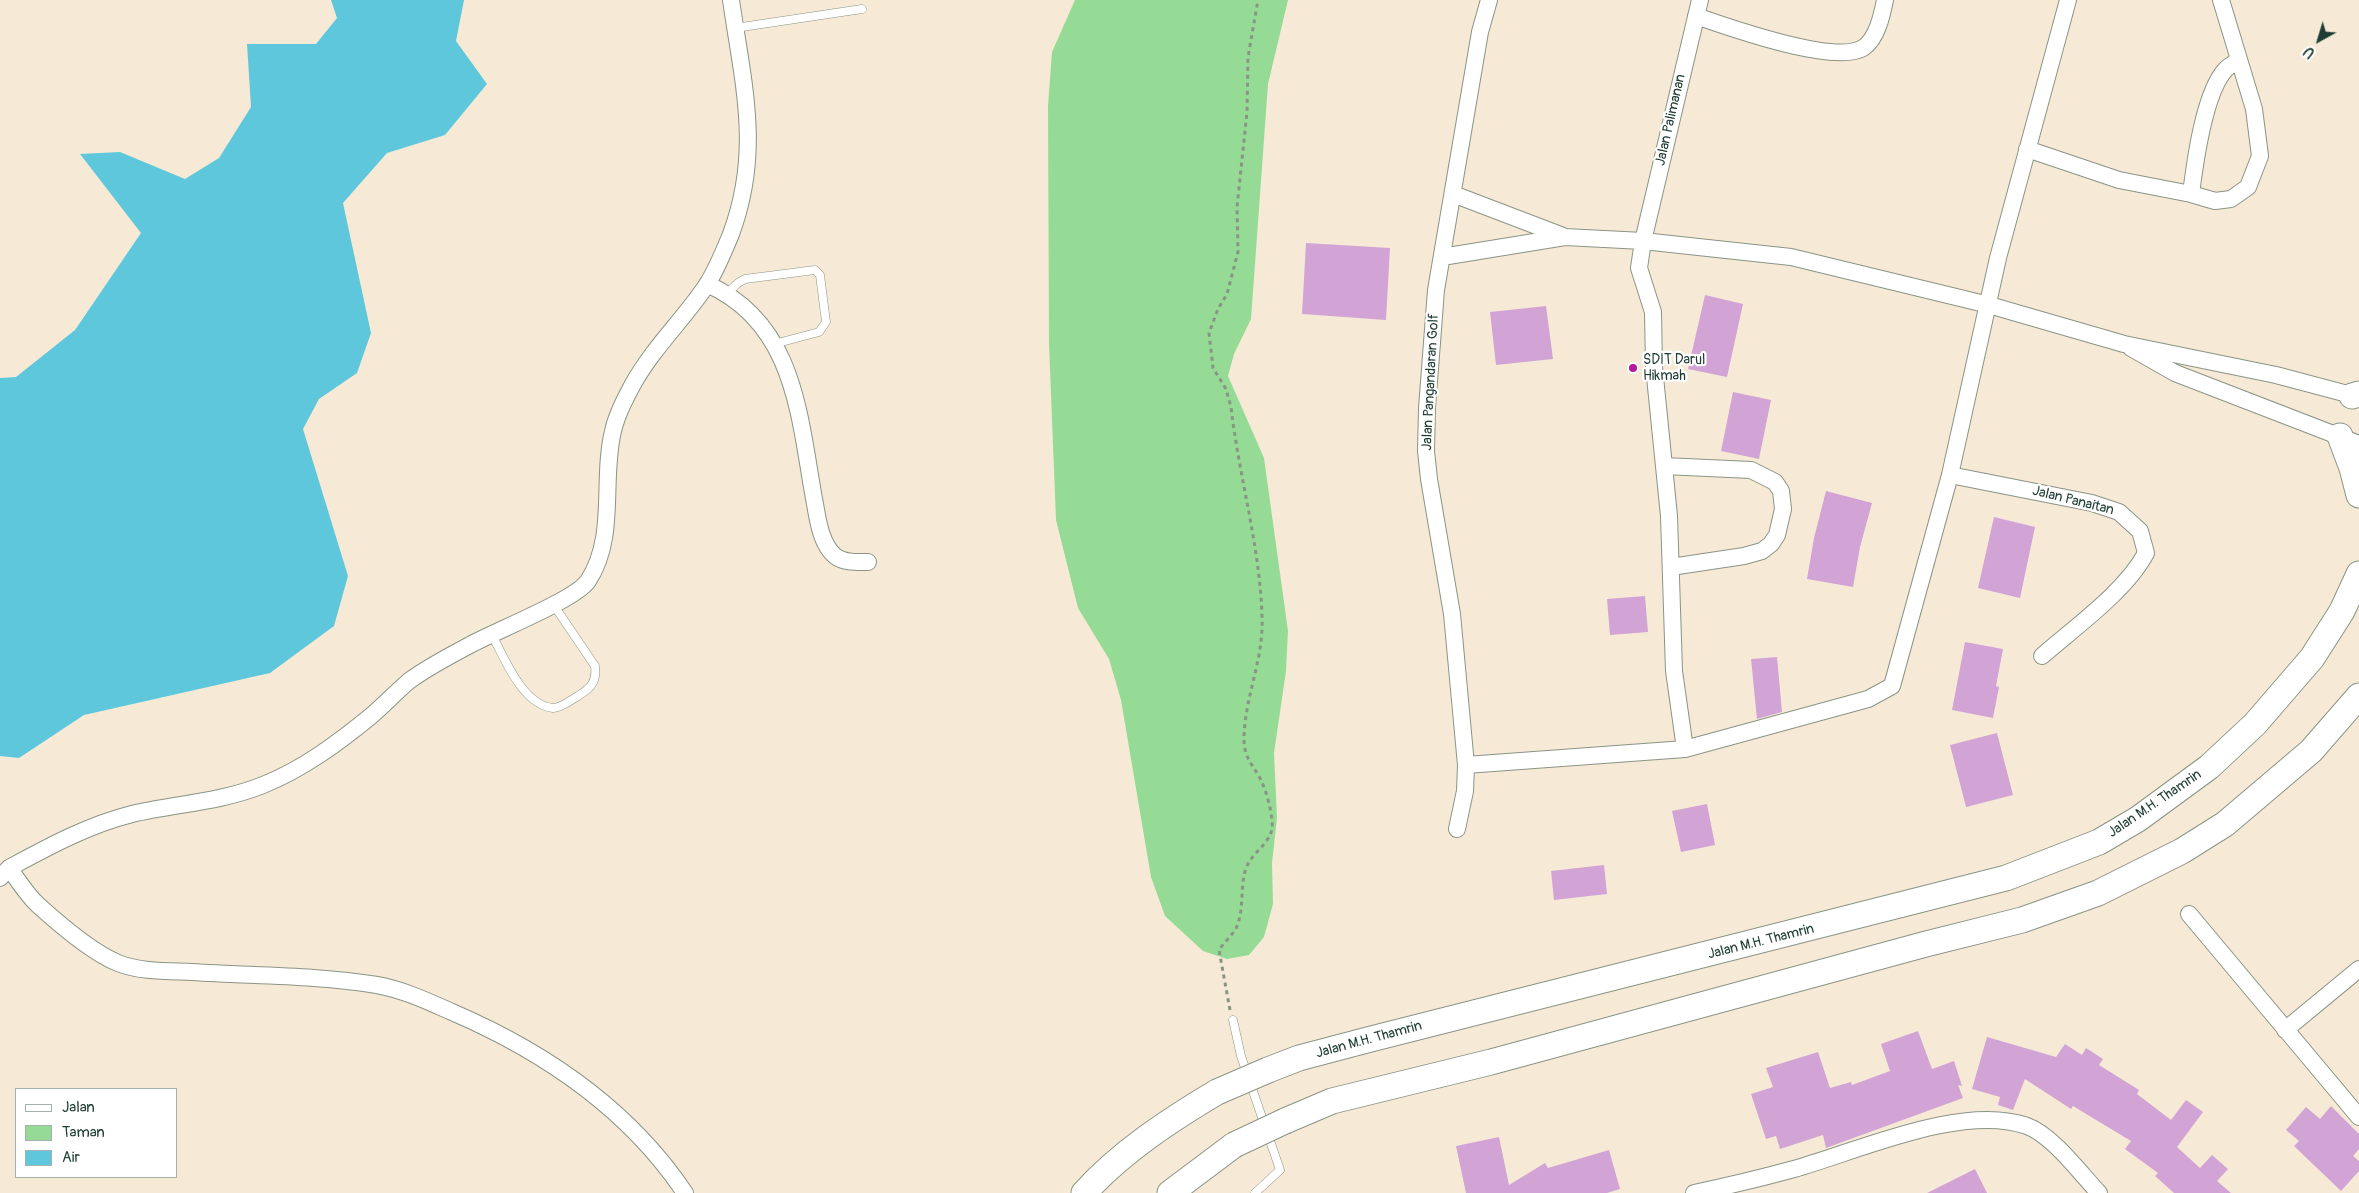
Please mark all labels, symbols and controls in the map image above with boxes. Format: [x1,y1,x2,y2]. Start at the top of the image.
north arrow [2294,15,2344,65]
text: U [2300,43,2318,62]
street label: Jalan Palimanan [1652,73,1690,167]
street label: Jalan Pangandaran Golf [1419,313,1443,451]
place label: SDIT Darul Hikmah [1643,352,1705,384]
marker: SDIT Darul Hikmah [1627,362,1639,374]
street label: Jalan Panaitan [2030,483,2116,519]
street label: Jalan M.H. Thamrin [2105,767,2205,841]
street label: Jalan M.H. Thamrin [1706,921,1816,963]
street label: Jalan M.H. Thamrin [1314,1018,1424,1062]
legend [15,1088,178,1178]
text: Jalan [62,1098,95,1117]
text: Taman [62,1123,105,1142]
text: Air [62,1148,80,1167]

